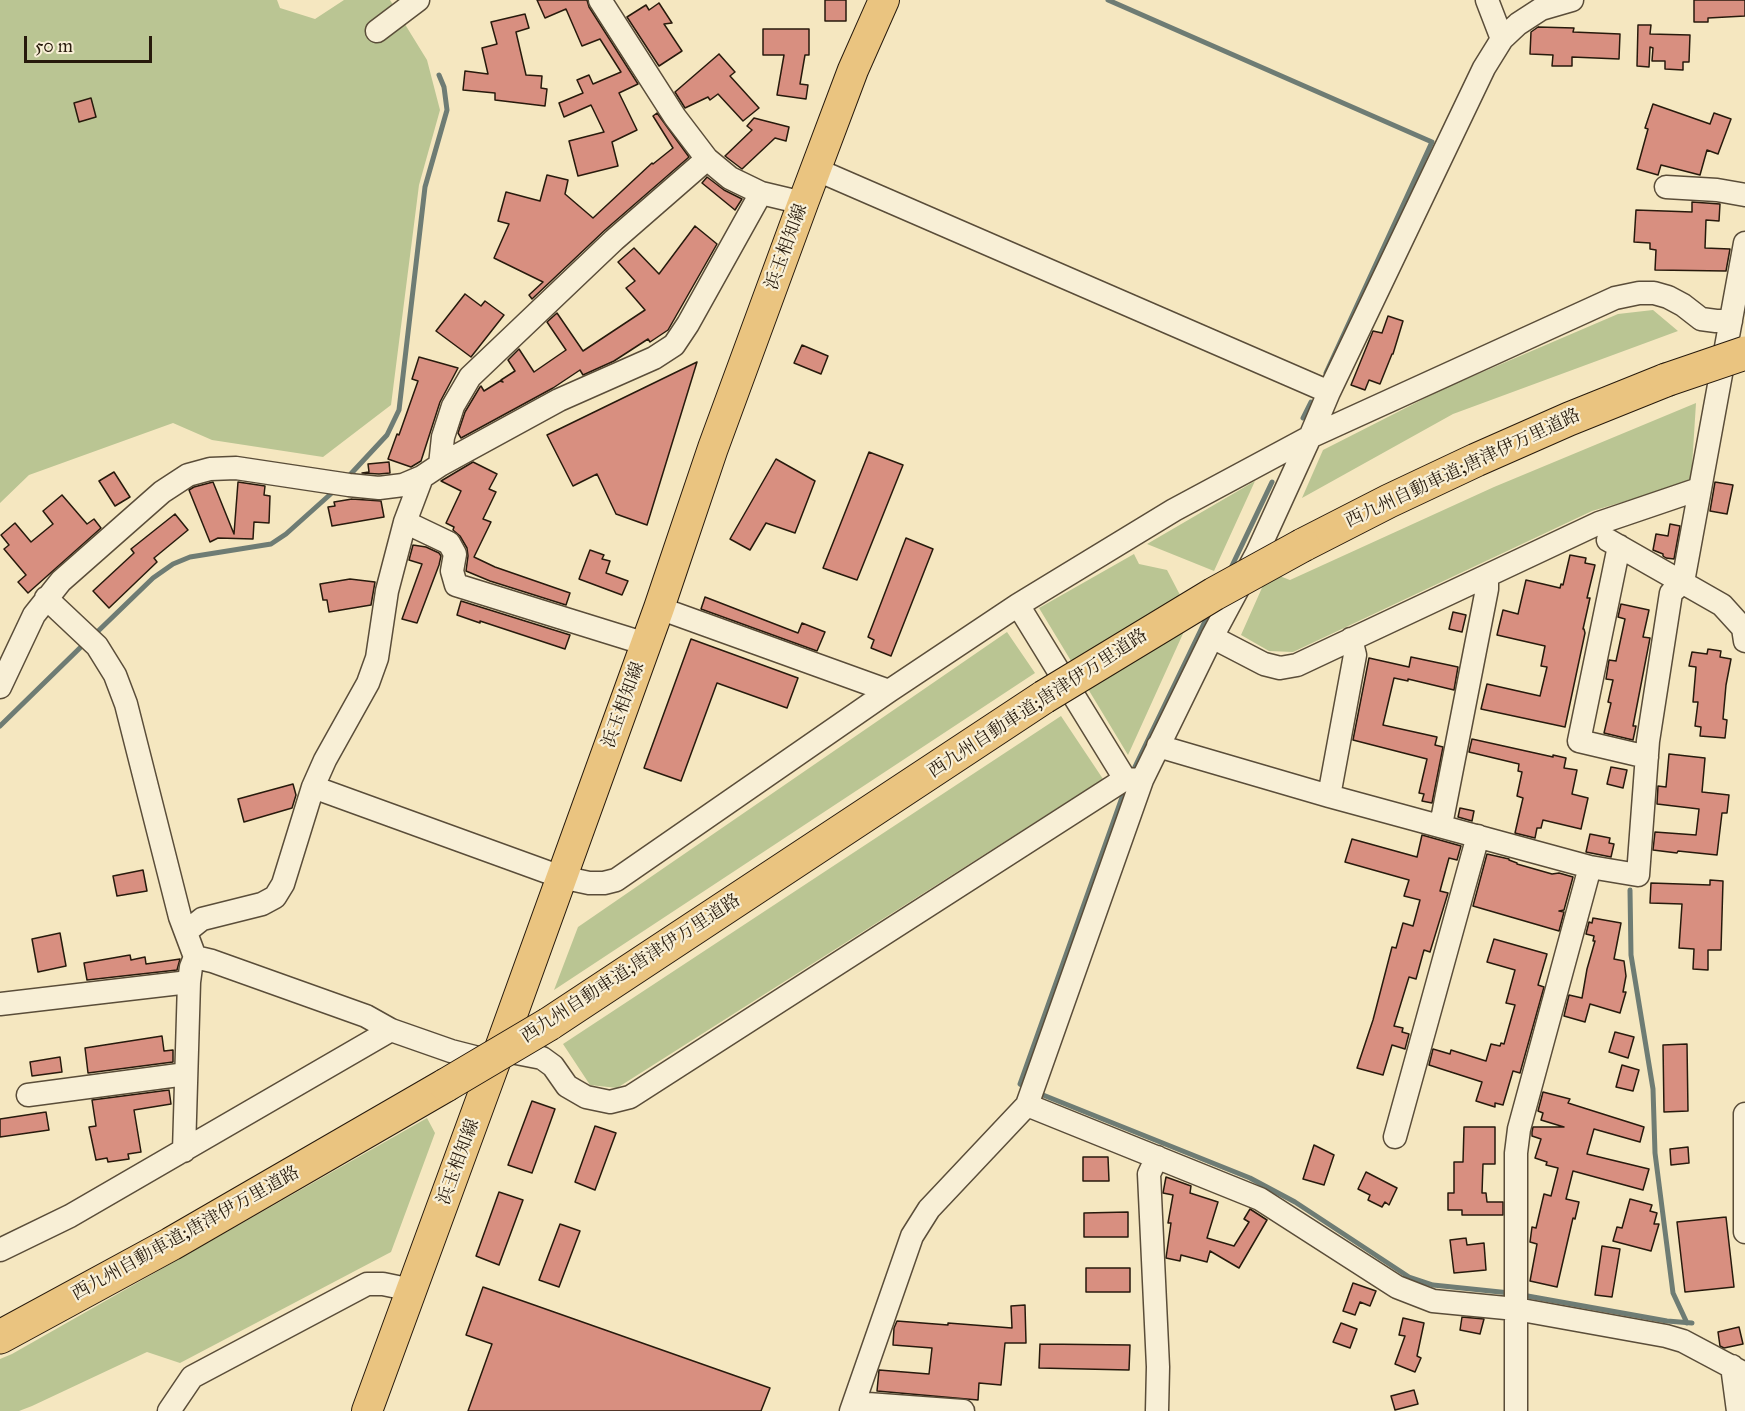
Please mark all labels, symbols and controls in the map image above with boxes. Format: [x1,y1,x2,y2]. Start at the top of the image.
scale bar [27,24,154,62]
text: 50 m [35,35,73,57]
street label: 浜玉相知線 [761,201,813,293]
street label: 西九州自動車道;唐津伊万里道路 [1342,405,1584,533]
street label: 西九州自動車道;唐津伊万里道路 [924,625,1152,783]
street label: 浜玉相知線 [598,659,650,751]
street label: 西九州自動車道;唐津伊万里道路 [517,890,745,1048]
street label: 浜玉相知線 [433,1116,485,1208]
street label: 西九州自動車道;唐津伊万里道路 [68,1162,304,1306]

